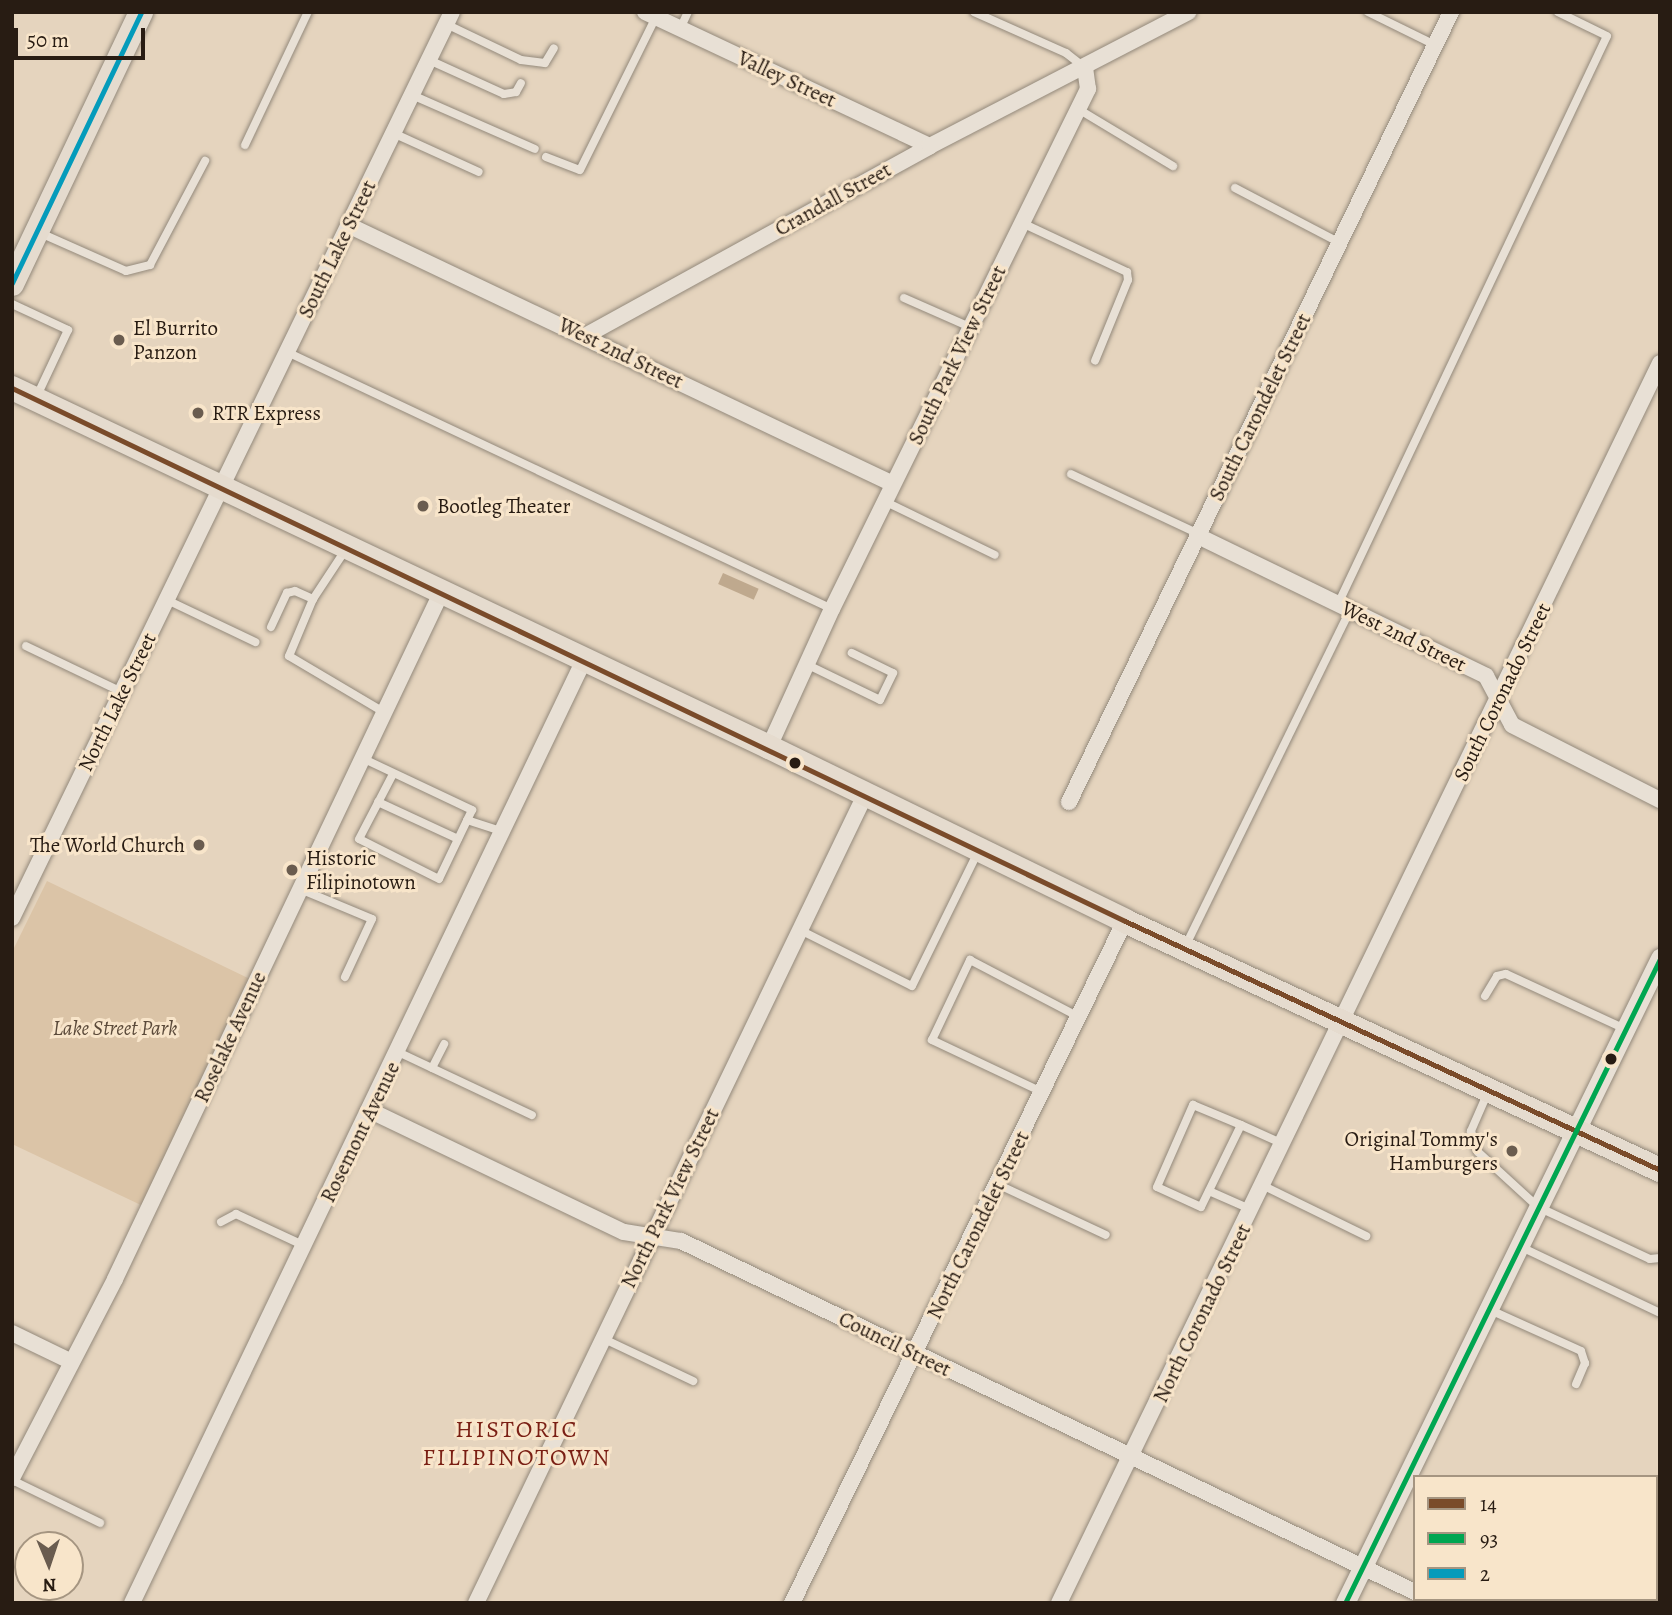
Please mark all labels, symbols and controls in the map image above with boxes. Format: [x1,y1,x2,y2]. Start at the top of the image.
scale bar [18,14,149,58]
text: 50 m [27,26,69,54]
street label: Valley Street [734,45,840,113]
street label: Crandall Street [770,157,896,241]
street label: South Lake Street [293,176,381,322]
street label: South Park View Street [903,261,1011,449]
street label: South Carondelet Street [1204,309,1316,505]
street label: West 2nd Street [555,312,687,394]
place label: El Burrito Panzon [133,315,218,365]
marker: El Burrito Panzon [111,332,127,348]
place label: RTR Express [212,400,321,426]
marker: RTR Express [190,405,206,421]
place label: Bootleg Theater [437,493,571,519]
marker: Bootleg Theater [415,498,431,514]
street label: West 2nd Street [1338,595,1470,677]
street label: South Coronado Street [1448,599,1556,785]
street label: North Lake Street [73,629,161,775]
unlabelled marker [788,756,802,770]
place label: The World Church [30,832,185,858]
marker: The World Church [191,837,207,853]
place label: Historic Filipinotown [306,845,416,895]
marker: Historic Filipinotown [284,862,300,878]
street label: Roselake Avenue [189,968,271,1106]
park label: Lake Street Park [53,1015,177,1041]
unlabelled marker [1604,1052,1618,1066]
street label: Rosemont Avenue [315,1057,405,1207]
street label: North Park View Street [616,1104,724,1292]
place label: Original Tommy's Hamburgers [1345,1126,1498,1176]
street label: North Carondelet Street [921,1127,1035,1323]
marker: Original Tommy's Hamburgers [1504,1143,1520,1159]
street label: North Coronado Street [1148,1219,1256,1407]
street label: Council Street [835,1306,955,1382]
district label: HISTORIC FILIPINOTOWN [424,1416,610,1472]
legend [1413,1475,1658,1601]
text: 14 [1480,1490,1497,1518]
text: 93 [1480,1525,1498,1553]
north arrow [14,1531,84,1601]
text: 2 [1480,1560,1490,1588]
text: N [42,1572,57,1598]

